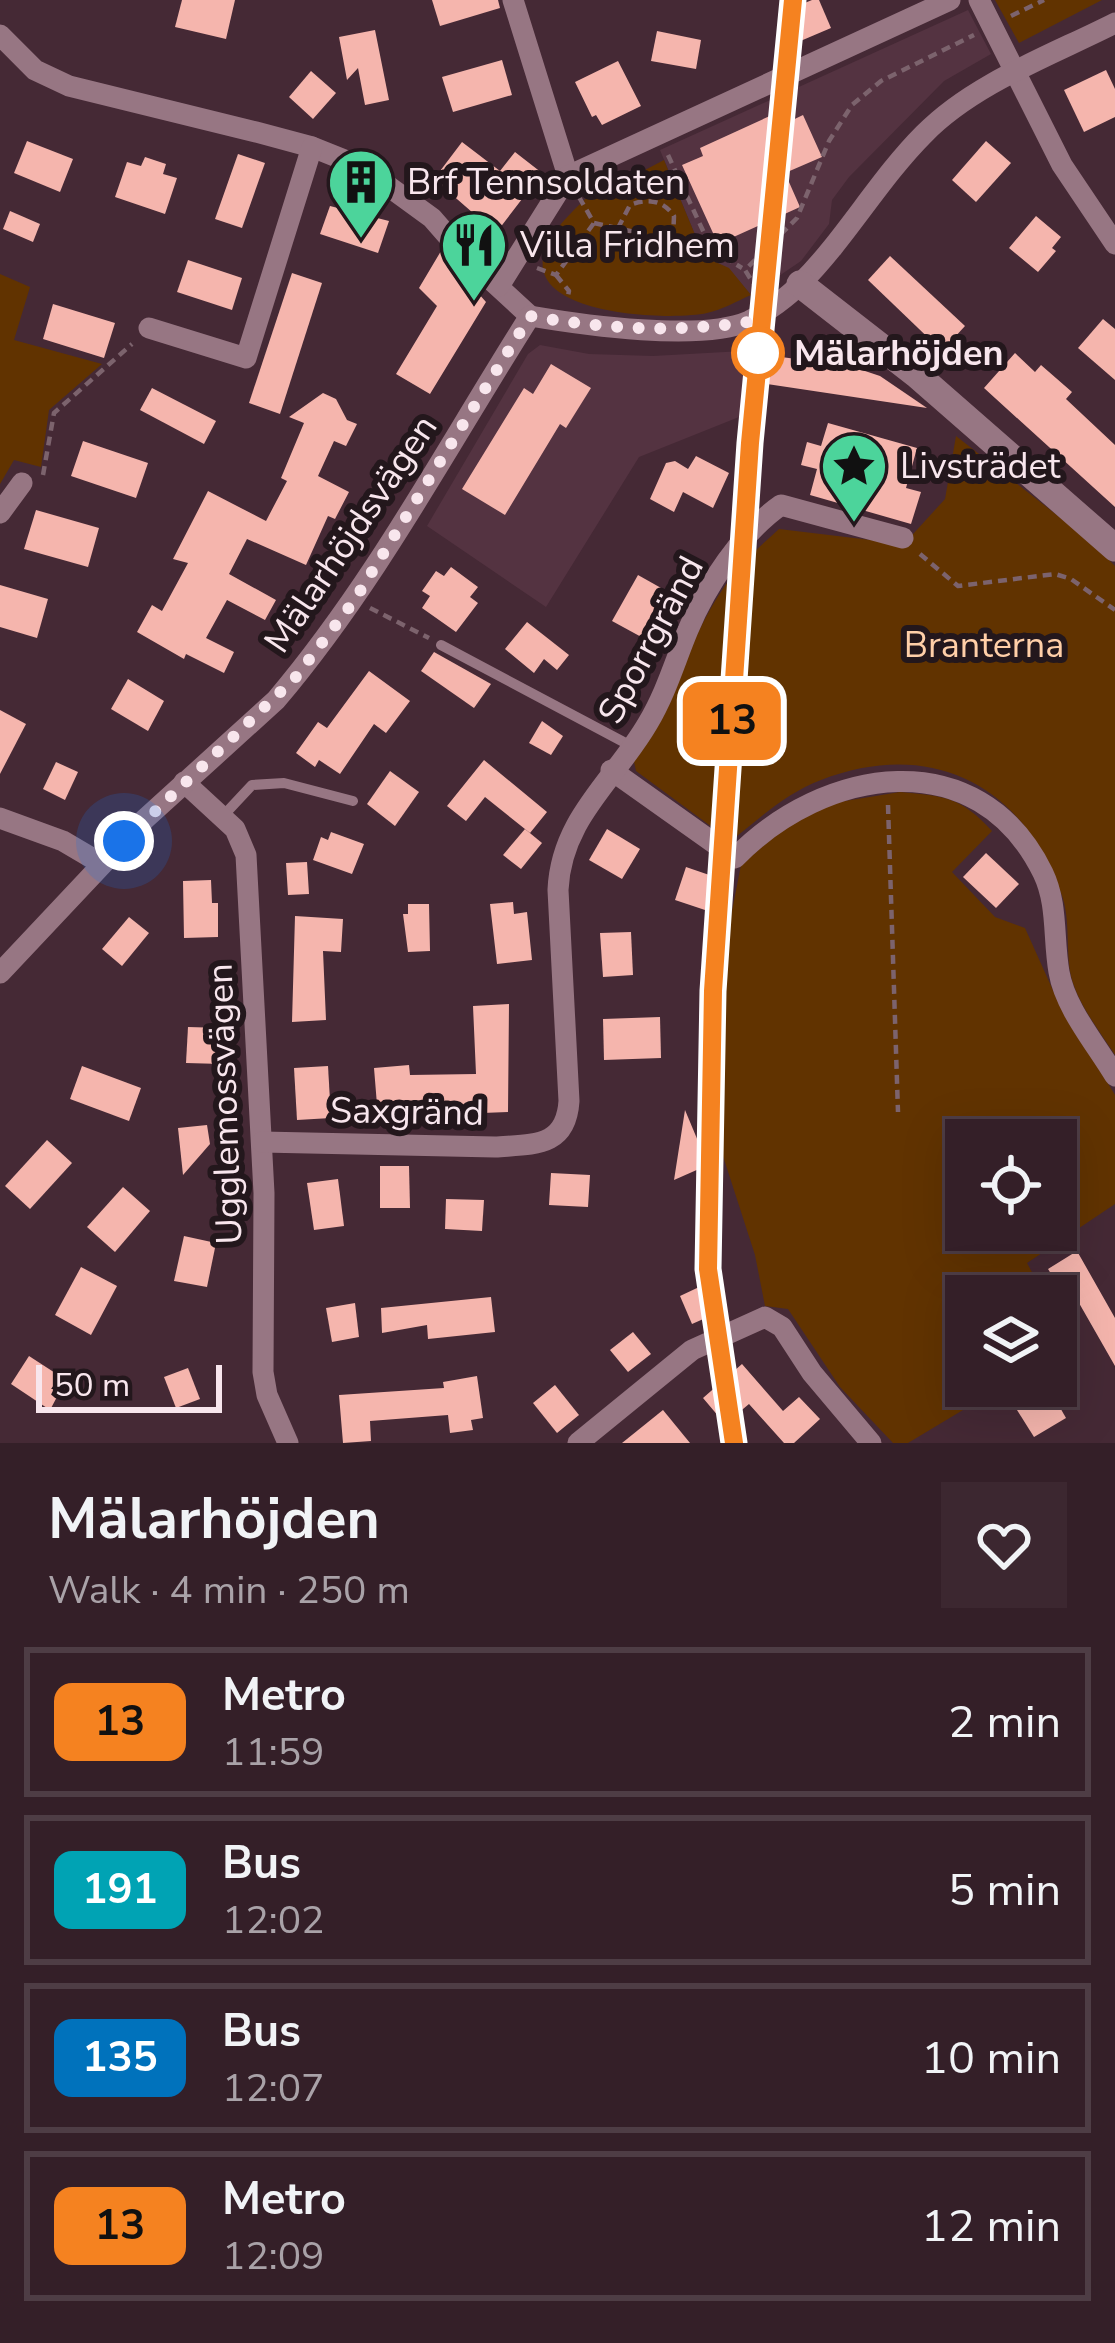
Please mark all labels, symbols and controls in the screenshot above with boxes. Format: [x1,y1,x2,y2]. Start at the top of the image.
building icon: Brf Tennsoldaten [326,147,396,241]
place label: Brf Tennsoldaten [407,158,685,207]
restaurant icon: Villa Fridhem [439,210,509,304]
place label: Villa Fridhem [519,221,735,270]
marker: Mälarhöjden [733,328,783,378]
place label: Mälarhöjden [794,329,1004,378]
street label: Mälarhöjdsvägen [253,405,449,663]
place icon: Livsträdet [819,431,889,525]
place label: Livsträdet [900,442,1061,491]
street label: Sporrgränd [586,548,716,732]
park label: Branterna [904,621,1064,670]
line badge: 13 [678,682,786,760]
text: 13 [707,692,757,749]
your location [94,811,154,871]
street label: Ugglemossvägen [196,963,254,1245]
street label: Saxgränd [330,1086,484,1138]
map controls [945,1119,1077,1407]
button: locate [945,1119,1077,1251]
button: layers [945,1275,1077,1407]
scale bar [36,1359,222,1412]
text: 50 m [54,1363,130,1408]
text: Mälarhöjden [48,1480,380,1558]
button: heart [941,1482,1067,1608]
text: Walk · 4 min · 250 m [48,1564,410,1617]
text: Metro [222,1665,346,1726]
text: 2 min [948,1692,1061,1753]
text: 13 [95,1693,145,1750]
text: 11:59 [222,1726,325,1779]
text: Bus [222,1833,301,1894]
text: 5 min [948,1860,1061,1921]
text: 191 [82,1861,158,1918]
text: 12:02 [222,1894,325,1947]
text: Bus [222,2001,301,2062]
text: 10 min [921,2028,1061,2089]
text: 135 [82,2029,158,2086]
text: 12:07 [222,2062,325,2115]
text: Metro [222,2169,346,2230]
text: 12 min [921,2196,1061,2257]
text: 13 [95,2197,145,2254]
text: 12:09 [222,2230,325,2283]

